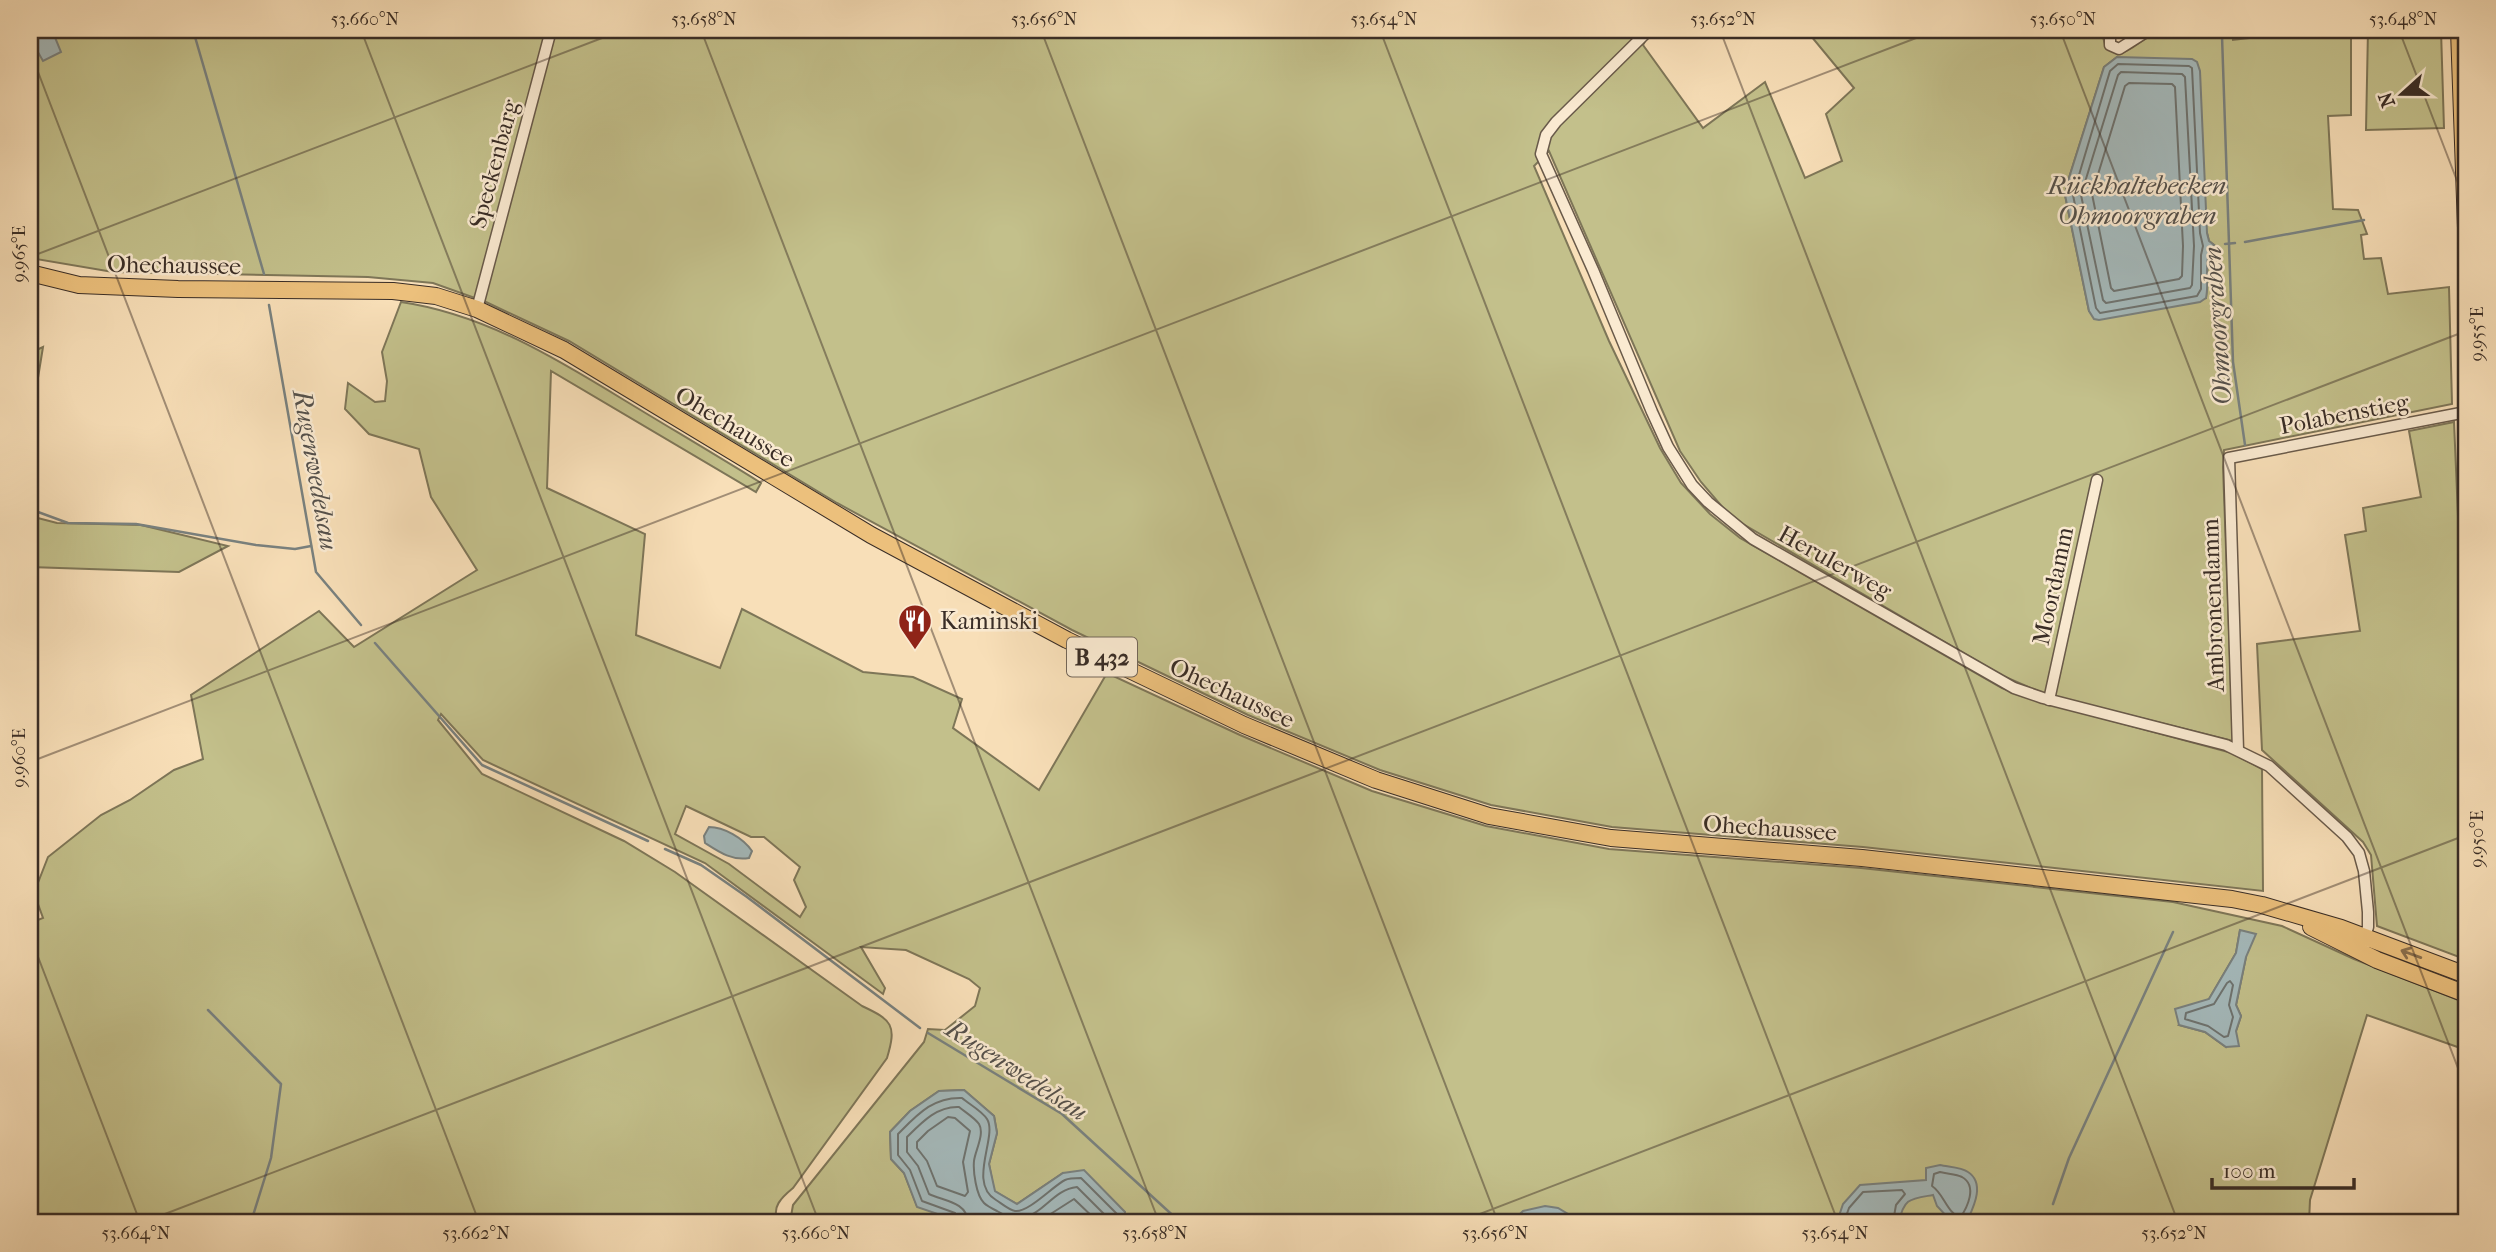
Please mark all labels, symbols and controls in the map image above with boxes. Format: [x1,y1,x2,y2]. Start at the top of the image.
text: 53.660°N [331,9,399,30]
text: 53.658°N [671,9,737,30]
text: 53.656°N [1011,9,1077,30]
text: 53.654°N [1350,9,1418,30]
text: 53.652°N [1690,9,1756,30]
text: 53.650°N [2030,9,2096,30]
text: 53.648°N [2369,9,2437,30]
north arrow [2366,60,2436,130]
text: N [2374,89,2400,110]
street label: Speckenbarg [463,95,525,231]
water label: Rückhaltebecken Ohmoorgraben [2046,170,2226,231]
text: 9.965°E [9,225,30,283]
water label: Ohmoorgraben [2196,245,2239,406]
street label: Ohechaussee [107,250,241,280]
text: 9.955°E [2467,306,2488,362]
street label: Ohechaussee [670,380,800,474]
water label: Rugenwedelsau [286,385,345,553]
street label: Polabenstieg [2277,388,2412,440]
street label: Ambronendamm [2196,518,2230,693]
street label: Herulerweg [1773,519,1898,605]
street label: Moordamm [2027,524,2079,648]
restaurant icon: Kaminski [896,602,934,651]
place label: Kaminski [940,607,1038,635]
road number: B 432 [1067,638,1137,677]
street label: Ohechaussee [1165,652,1299,734]
text: 9.960°E [9,728,30,788]
street label: Ohechaussee [1702,809,1838,847]
text: 9.950°E [2467,810,2488,868]
one-way arrow [2400,947,2422,959]
water label: Rugenwedelsau [938,1012,1093,1128]
scale bar [2212,1147,2354,1191]
text: 100 m [2223,1159,2276,1183]
text: 53.664°N [102,1223,171,1244]
text: 53.662°N [442,1223,510,1244]
text: 53.660°N [782,1223,850,1244]
text: 53.658°N [1122,1223,1188,1244]
text: 53.656°N [1462,1223,1528,1244]
text: 53.654°N [1801,1223,1869,1244]
text: 53.652°N [2141,1223,2207,1244]

